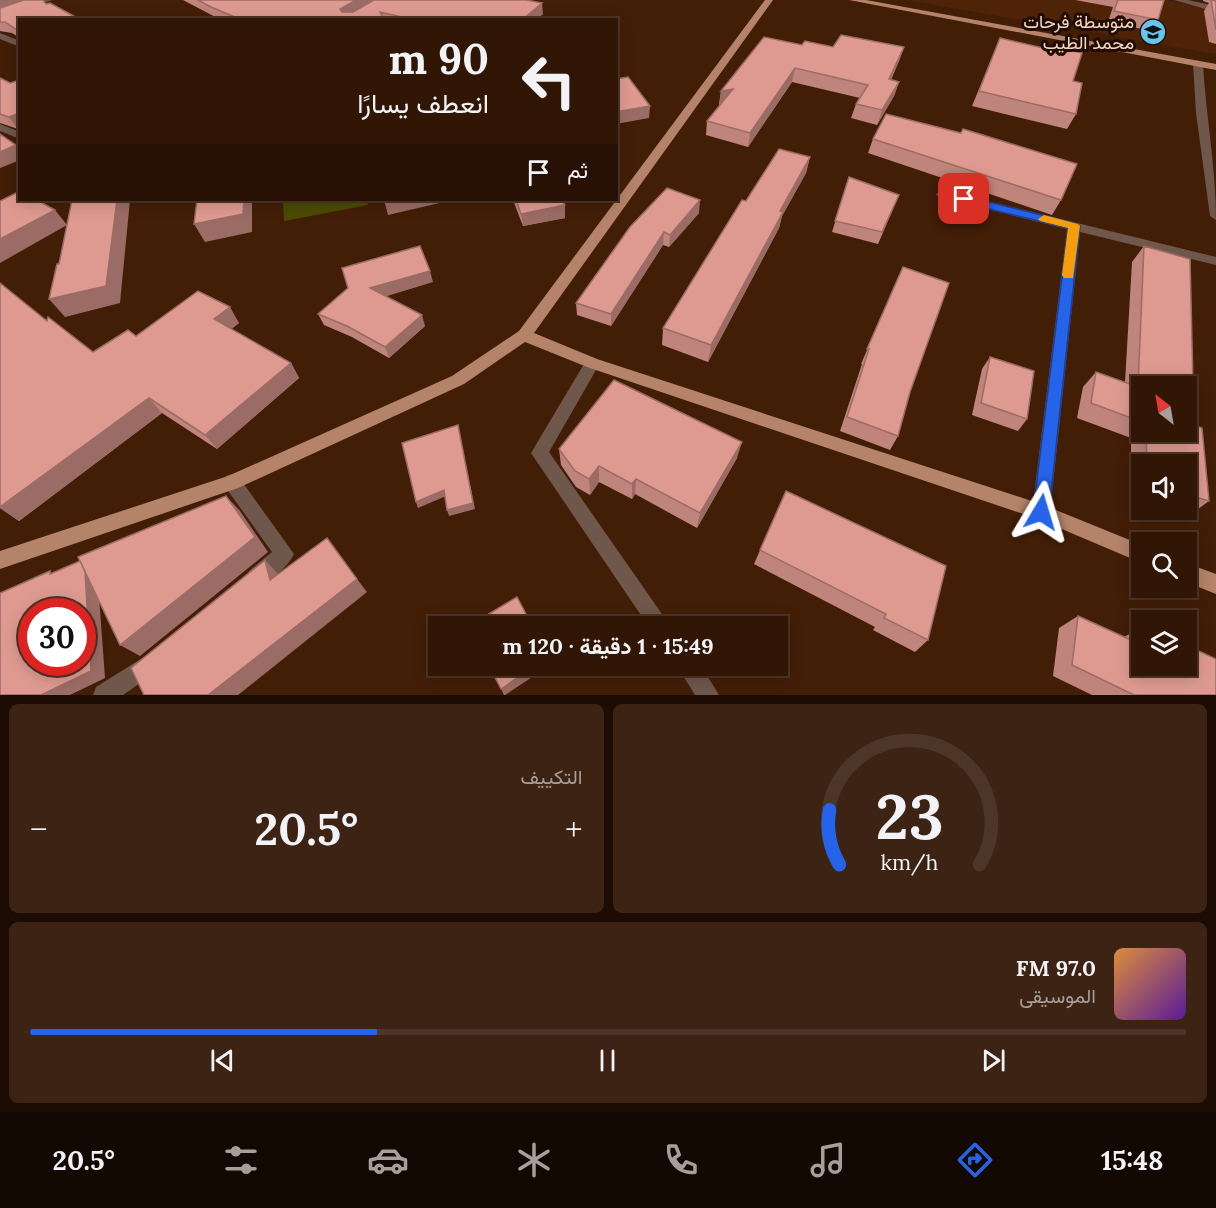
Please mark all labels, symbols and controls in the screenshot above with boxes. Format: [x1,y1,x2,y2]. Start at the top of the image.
place label: متوسطة فرحات محمد الطيب [1023,10,1134,54]
school or university icon: متوسطة فرحات محمد الطيب [1138,17,1168,47]
text: 90 m [388,32,489,86]
icon: left [510,42,588,120]
text: انعطف يسارًا [357,86,489,120]
icon: arrive [522,156,555,189]
text: ثم [567,156,588,184]
pin [938,173,989,224]
icon: arrive [947,182,980,215]
north arrow [1131,376,1197,442]
map controls [1131,376,1197,676]
button: sound [1131,454,1197,520]
position arrow [1009,480,1073,544]
button: search [1131,532,1197,598]
speed limit sign: 30 [18,598,96,676]
button: layers [1131,610,1197,676]
text: 15:49 · 1 دقيقة · 120 m [502,632,714,660]
text: التكييف [520,764,583,789]
text: 23 [876,776,944,856]
text: 20.5° [254,800,358,857]
text: − [30,808,48,850]
text: + [565,808,582,850]
text: km/h [881,849,939,877]
text: 97.0 FM [1016,954,1096,982]
text: الموسيقى [1019,983,1096,1008]
icon: previous [206,1044,239,1077]
icon: pause [591,1044,624,1077]
icon: next [977,1044,1010,1077]
icon: filters [220,1139,262,1181]
icon: car [367,1139,409,1181]
icon: climate [513,1139,555,1181]
icon: phone [660,1139,702,1181]
icon: music [807,1139,849,1181]
icon: directions [954,1139,996,1181]
text: 20.5° [53,1143,115,1177]
text: 15:48 [1101,1143,1164,1177]

